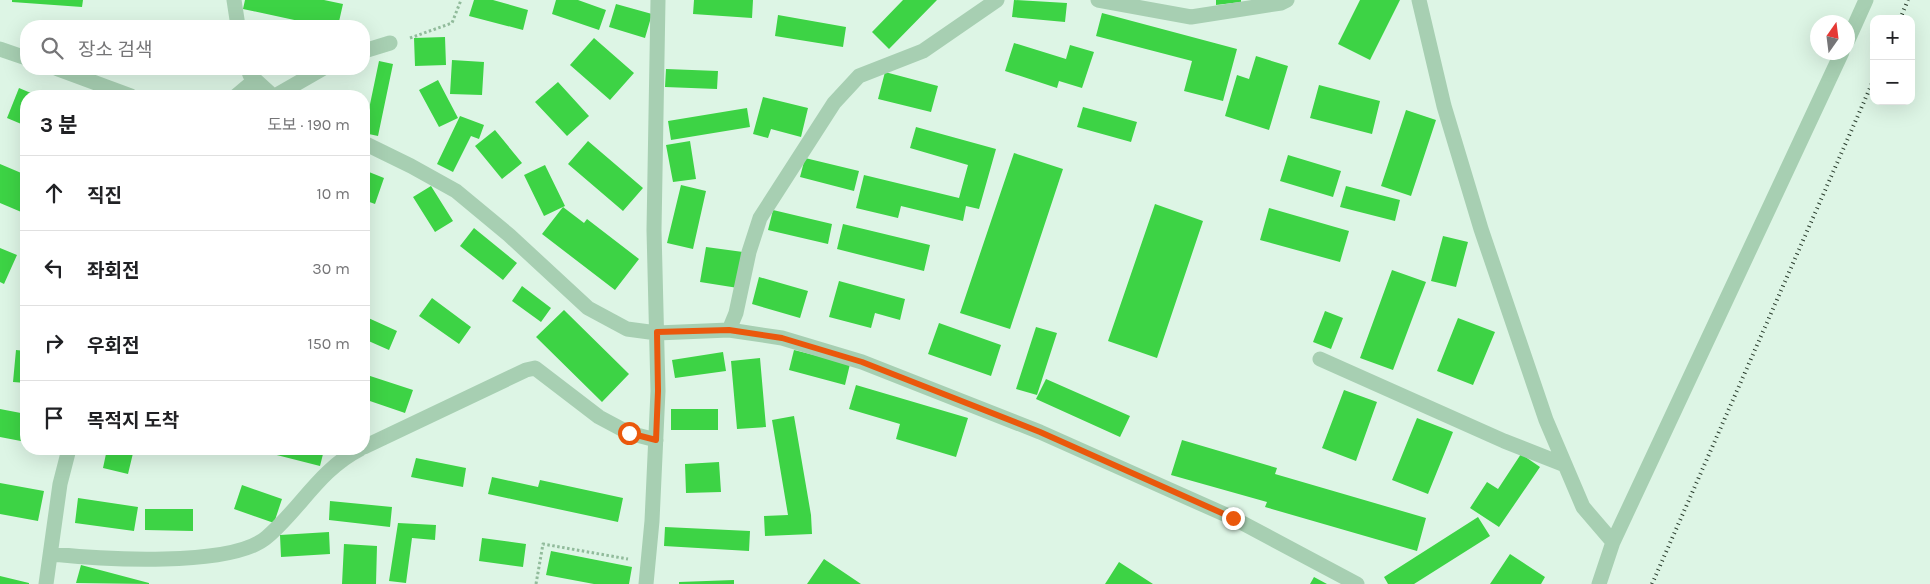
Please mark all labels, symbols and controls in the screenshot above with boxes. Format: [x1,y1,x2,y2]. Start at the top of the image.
north arrow [1810,15,1855,60]
map controls [1870,15,1915,105]
button: + [1870,15,1915,60]
search box [20,20,370,75]
icon: search [38,34,66,62]
text: 장소 검색 [78,39,152,61]
button: − [1870,60,1915,105]
text: 3 분 [40,113,78,137]
text: 도보 · 190 m [267,115,350,134]
icon: ahead [40,179,68,207]
text: 10 m [316,184,350,203]
text: 직진 [87,185,122,207]
icon: left [40,254,68,282]
text: 30 m [312,259,350,278]
text: 좌회전 [87,260,139,282]
icon: right [40,329,68,357]
text: 150 m [307,334,350,353]
text: 우회전 [87,335,139,357]
icon: arrive [40,404,68,432]
text: 목적지 도착 [87,410,179,432]
route start [618,422,641,445]
route end [1222,507,1245,530]

